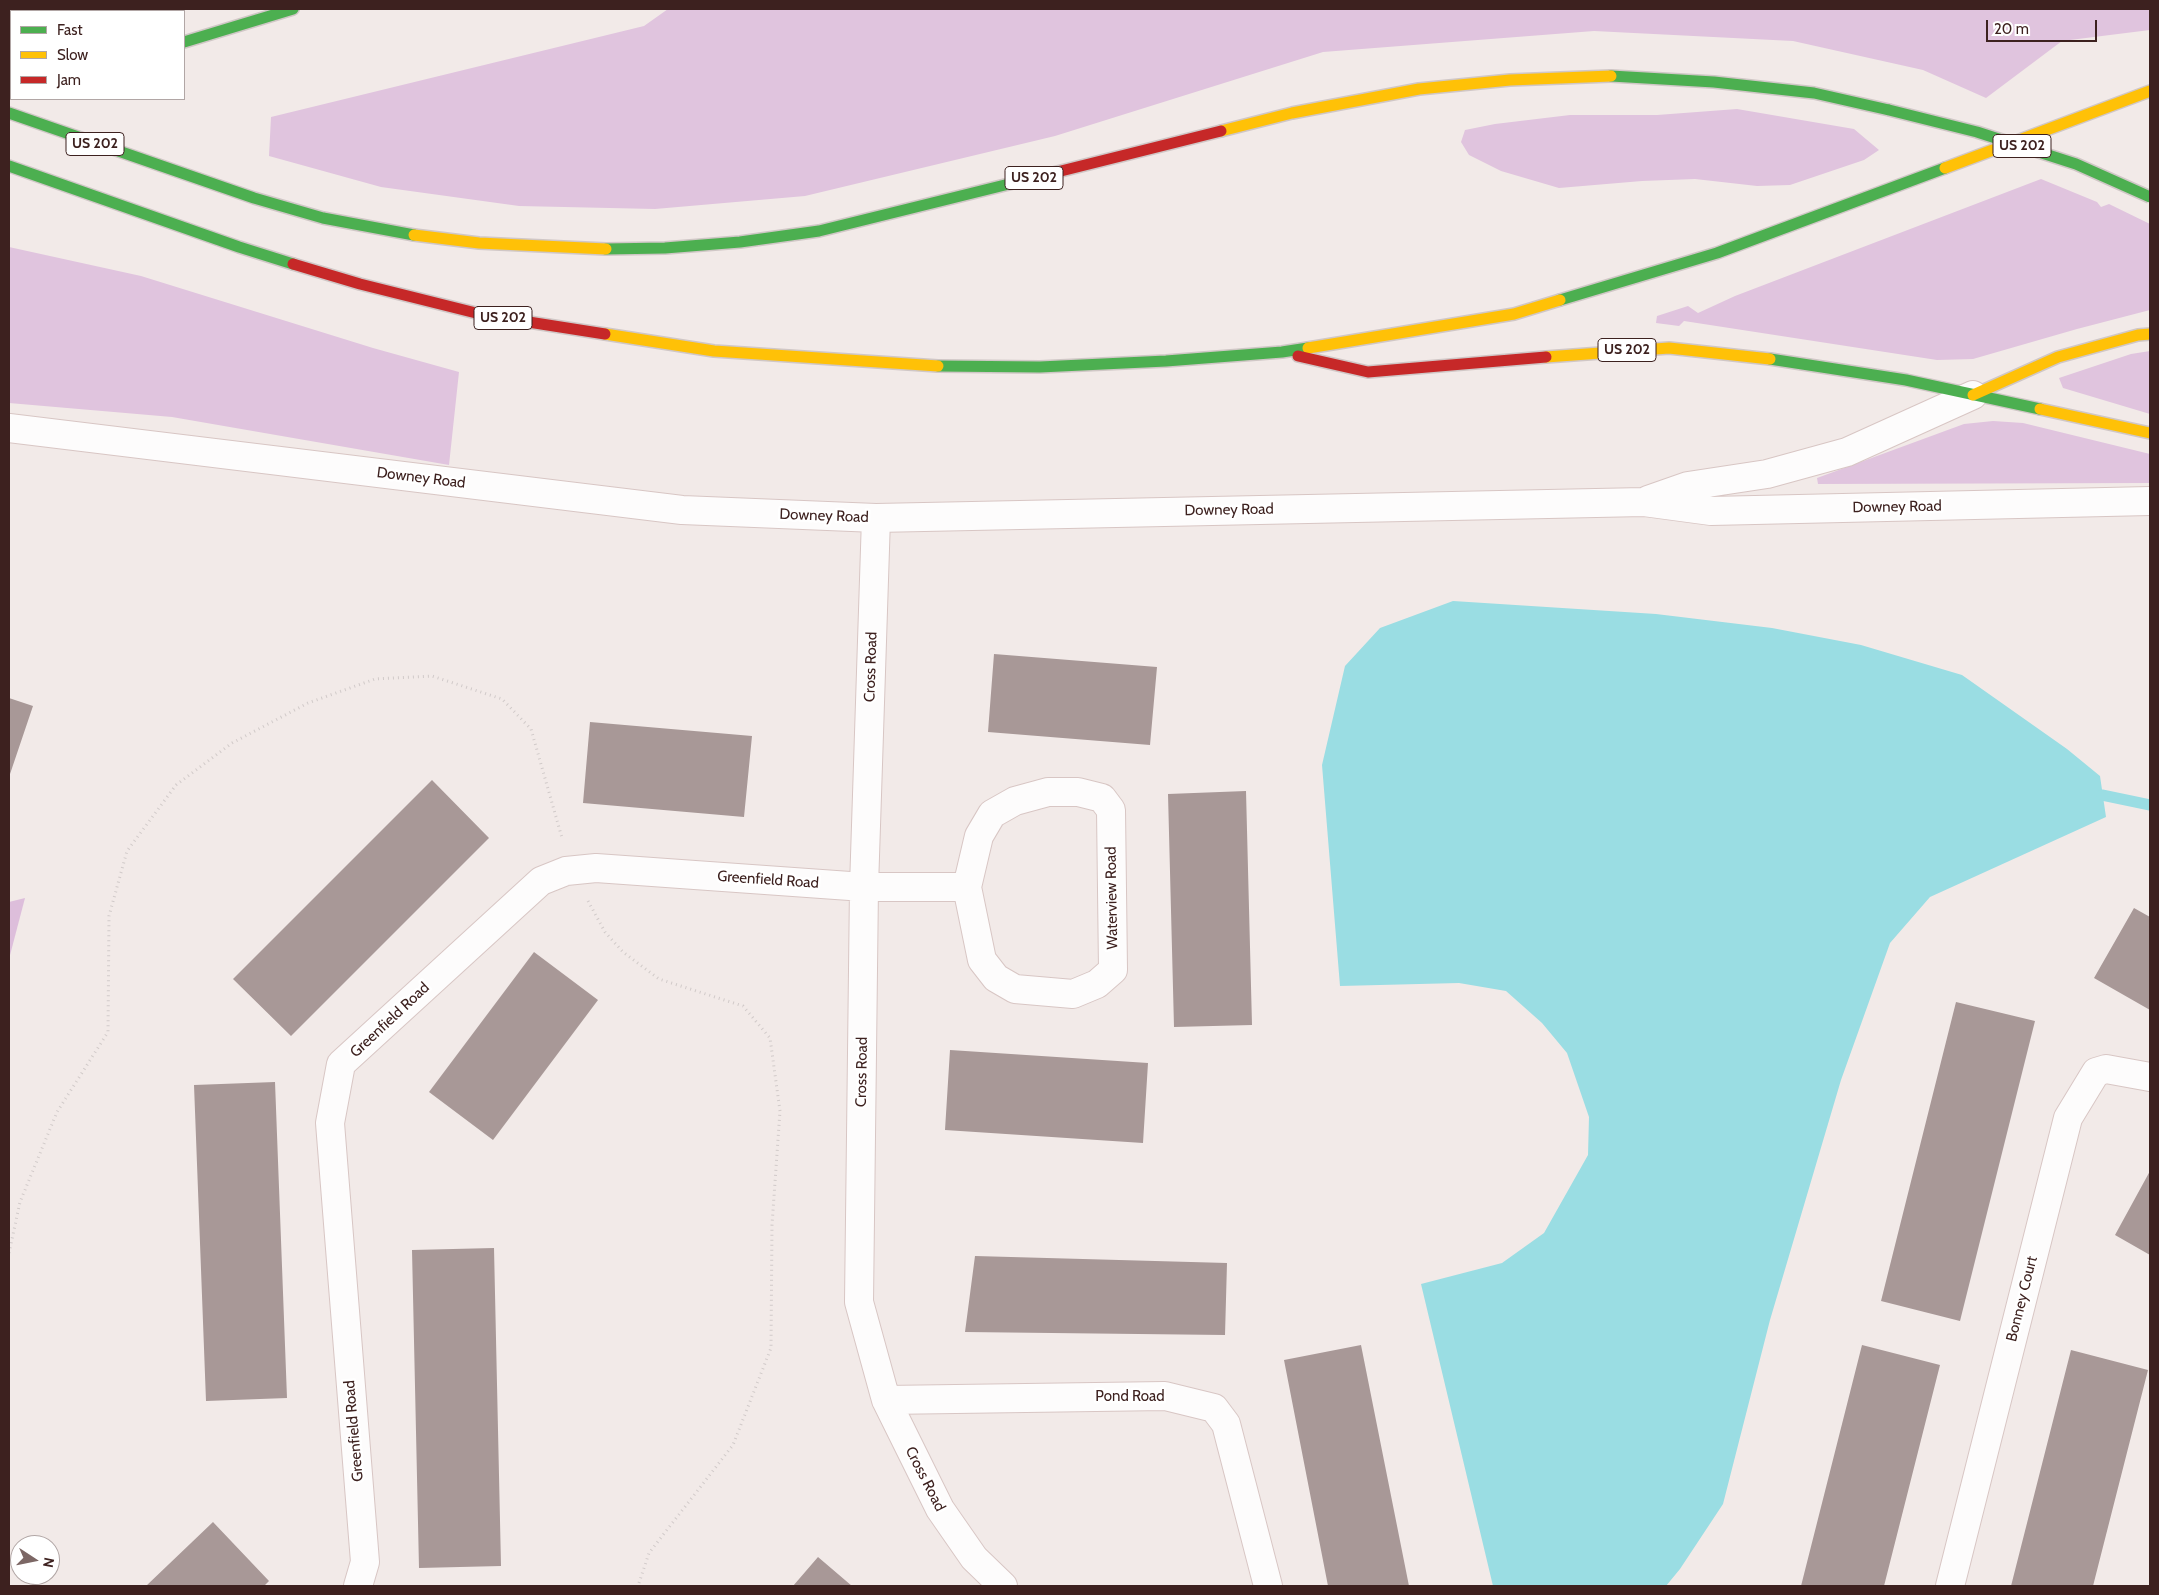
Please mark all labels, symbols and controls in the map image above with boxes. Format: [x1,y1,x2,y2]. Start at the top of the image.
legend [10,10,185,100]
scale bar [1989,10,2100,42]
text: 20 m [1994,20,2029,38]
text: Fast [57,21,82,39]
text: Slow [57,46,88,64]
text: Jam [57,71,81,89]
road number: US 202 [66,132,124,156]
road number: US 202 [1993,134,2051,158]
road number: US 202 [1005,167,1063,190]
road number: US 202 [474,306,532,330]
road number: US 202 [1598,338,1656,362]
street label: Downey Road [376,464,466,492]
street label: Downey Road [1852,497,1942,517]
street label: Downey Road [1184,500,1274,520]
street label: Downey Road [779,505,869,527]
street label: Cross Road [861,632,881,702]
street label: Waterview Road [1102,846,1122,950]
street label: Greenfield Road [717,867,819,893]
street label: Greenfield Road [347,979,433,1061]
street label: Cross Road [852,1037,872,1107]
street label: Bonney Court [2003,1254,2041,1344]
street label: Greenfield Road [341,1380,367,1482]
street label: Pond Road [1095,1388,1165,1406]
street label: Cross Road [901,1444,949,1514]
north arrow [10,1535,60,1585]
text: N [39,1556,59,1569]

